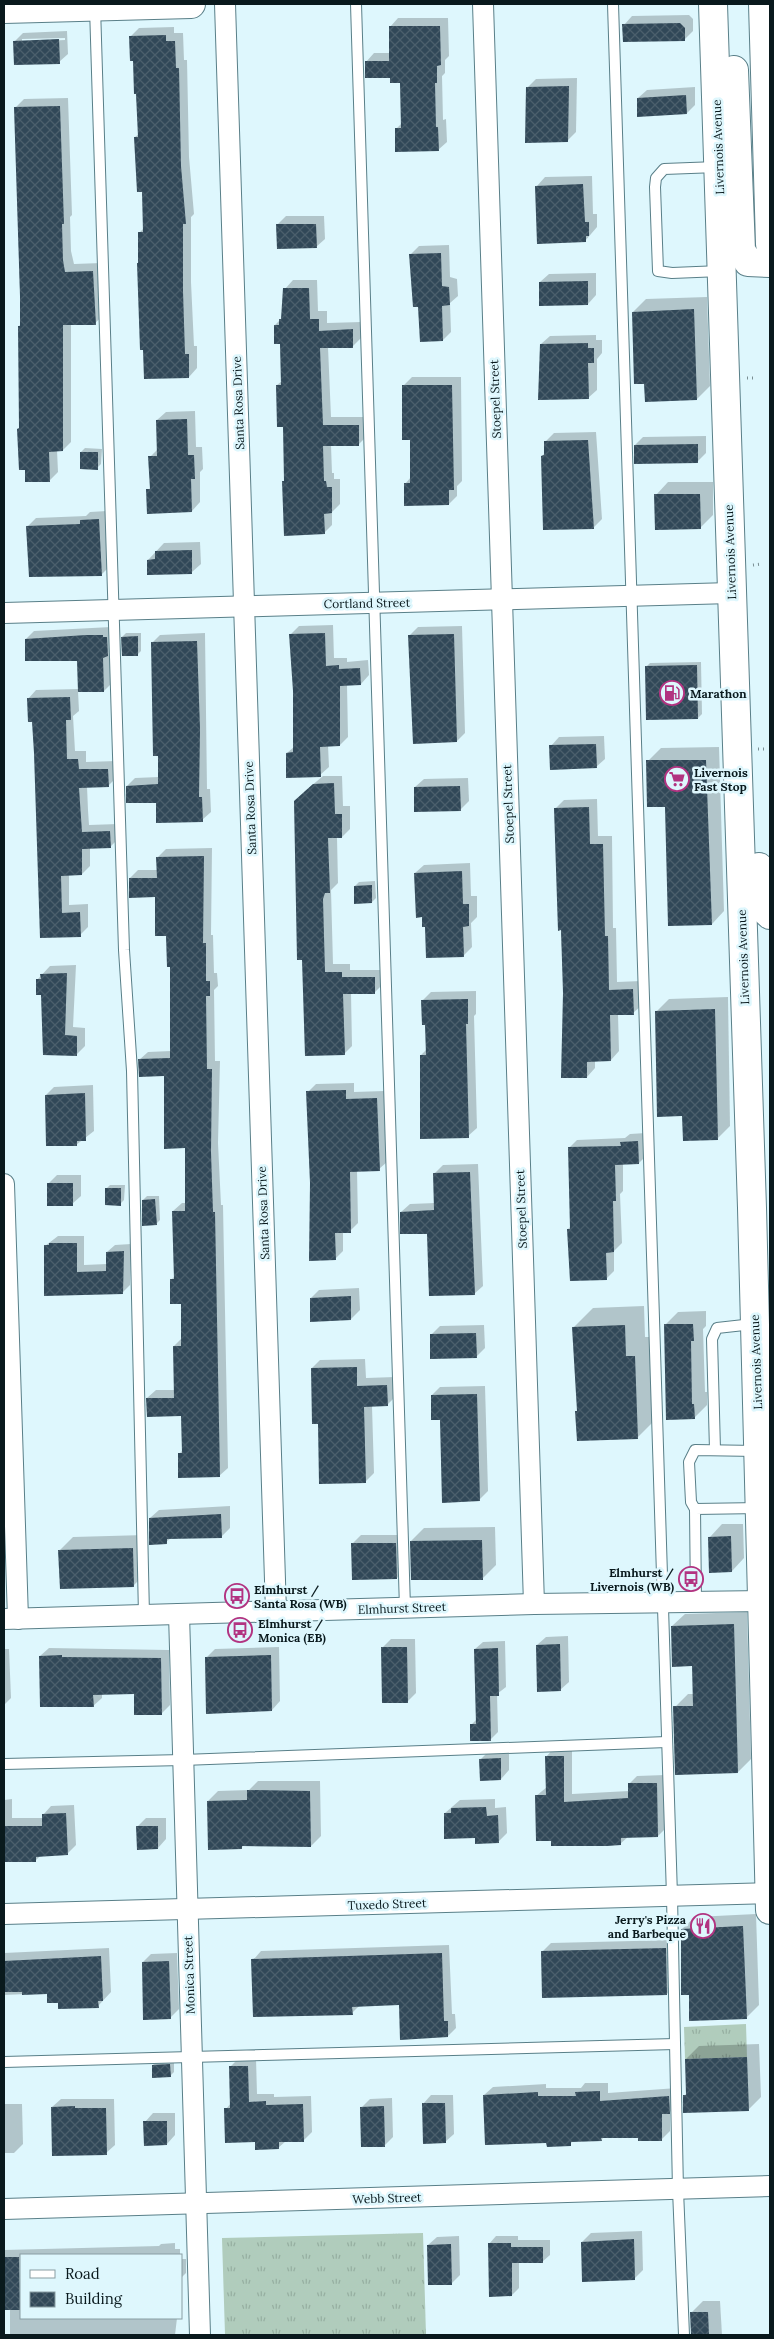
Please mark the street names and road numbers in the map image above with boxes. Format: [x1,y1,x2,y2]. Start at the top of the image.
street label: Livernois Avenue [709,99,727,195]
street label: Santa Rosa Drive [229,355,247,450]
street label: Stoepel Street [486,359,504,439]
street label: Livernois Avenue [721,504,739,600]
street label: Cortland Street [324,595,411,611]
street label: Santa Rosa Drive [241,760,259,855]
street label: Stoepel Street [499,764,517,844]
street label: Livernois Avenue [734,909,752,1005]
street label: Santa Rosa Drive [254,1165,272,1260]
street label: Stoepel Street [512,1169,530,1249]
street label: Livernois Avenue [747,1314,765,1410]
street label: Elmhurst Street [358,1599,447,1617]
street label: Tuxedo Street [347,1895,427,1913]
street label: Monica Street [180,1935,198,2014]
street label: Webb Street [352,2189,422,2207]

